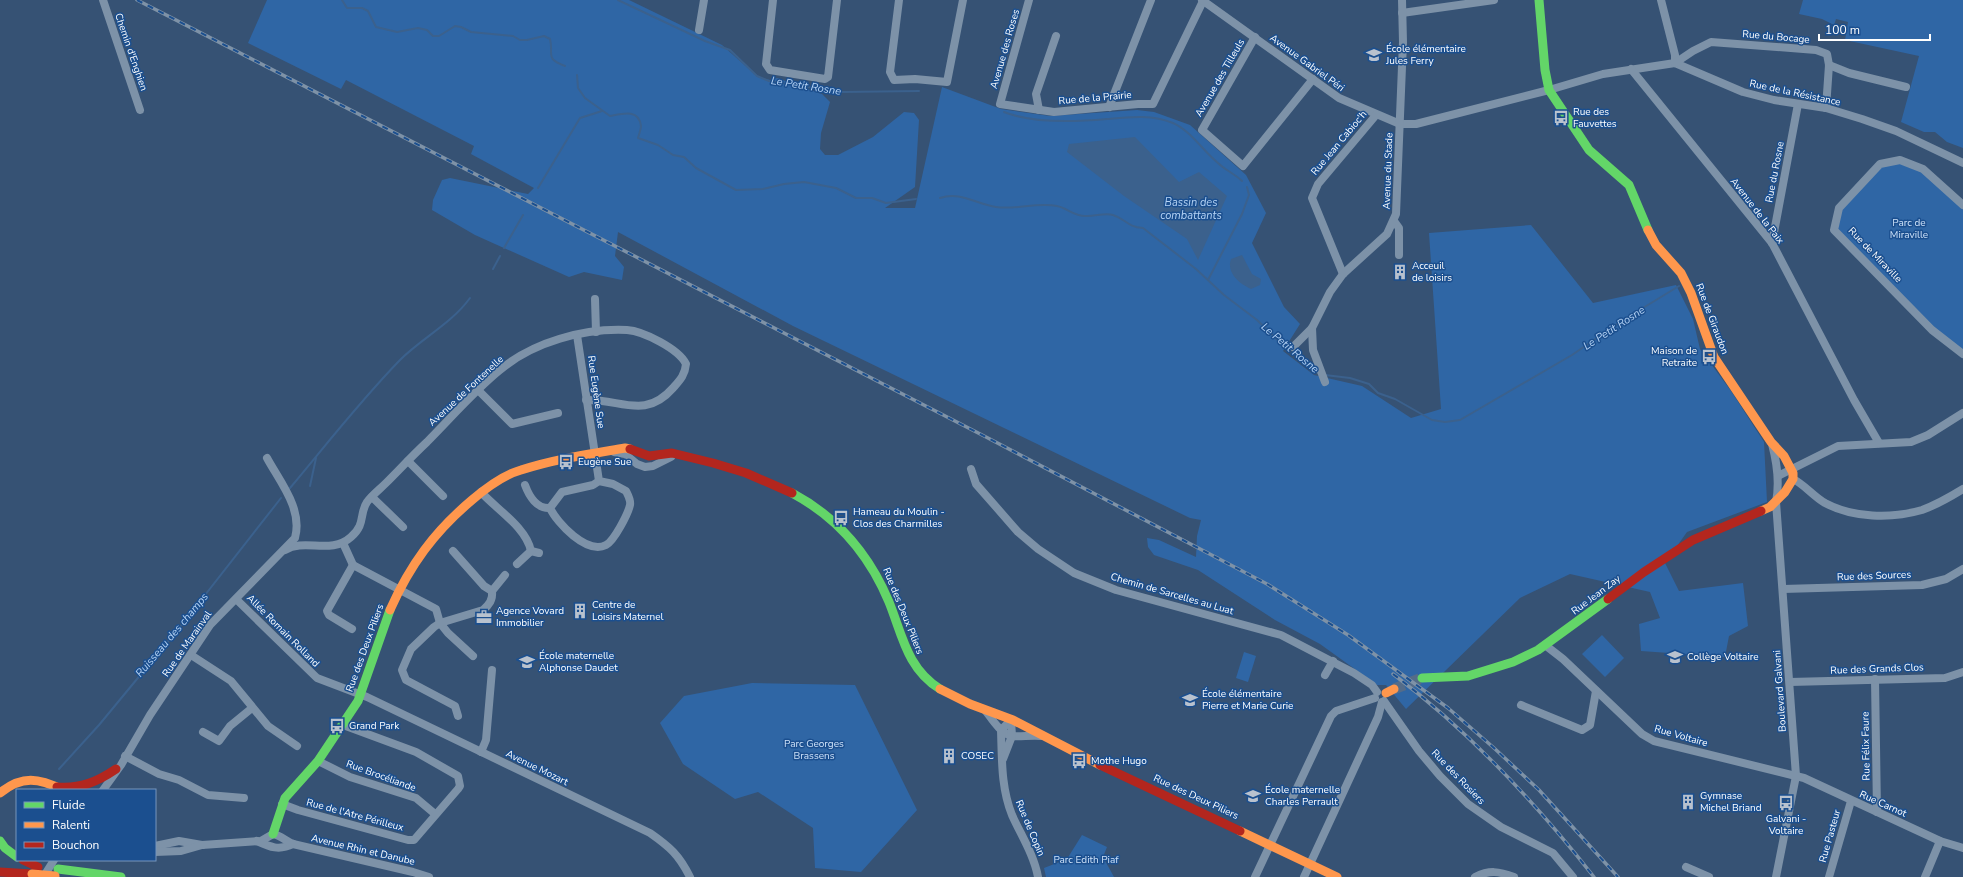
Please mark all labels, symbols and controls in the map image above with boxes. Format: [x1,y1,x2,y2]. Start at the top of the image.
street label: Avenue des Roses [987,7,1023,90]
street label: Chemin d'Enghien [111,11,151,93]
scale bar [1819,16,1930,42]
text: 100 m [1825,22,1860,38]
street label: Rue du Bocage [1742,27,1810,47]
street label: Avenue Gabriel Péri [1267,31,1347,95]
street label: Avenue des Tilleuls [1192,36,1248,120]
place label: École élémentaire Jules Ferry [1385,42,1466,68]
school or university icon: École élémentaire Jules Ferry [1365,46,1383,64]
water label: Le Petit Rosne [770,73,842,99]
street label: Rue de la Résistance [1748,76,1842,110]
street label: Rue de la Prairie [1058,88,1132,108]
place label: Rue des Fauvettes [1573,105,1617,131]
street label: Rue Jean Cabioc'h [1308,108,1370,178]
bus stop icon: Rue des Fauvettes [1552,109,1570,127]
street label: Avenue du Stade [1380,132,1396,210]
street label: Rue du Rosne [1762,140,1788,204]
street label: Avenue de la Paix [1727,175,1788,247]
water label: Bassin des combattants [1160,195,1222,223]
park label: Parc de Miraville [1890,216,1928,242]
street label: Rue de Miraville [1845,224,1905,286]
place label: Acceuil de loisirs [1412,259,1452,285]
building icon: Acceuil de loisirs [1391,263,1409,281]
street label: Rue de Giraudon [1692,281,1732,357]
water label: Le Petit Rosne [1580,302,1648,354]
water label: Le Petit Rosne [1258,319,1322,377]
place label: Maison de Retraite [1651,344,1697,370]
bus stop icon: Maison de Retraite [1700,348,1718,366]
street label: Avenue de Fontenelle [425,353,507,429]
street label: Rue Eugène Sue [584,355,608,429]
bus stop icon: Eugène Sue [557,453,575,471]
place label: Eugène Sue [578,455,631,469]
place label: Hameau du Moulin - Clos des Charmilles [853,505,945,531]
bus stop icon: Hameau du Moulin - Clos des Charmilles [832,509,850,527]
street label: Rue des Deux Piliers [879,566,927,657]
street label: Rue des Sources [1837,568,1912,584]
street label: Chemin de Sarcelles au Luat [1109,570,1236,618]
street label: Rue Jean Zay [1568,571,1624,618]
water label: Ruisseau des champs [132,590,212,680]
street label: Allée Romain Rolland [243,591,323,671]
place label: Centre de Loisirs Maternel [592,598,663,624]
street label: Rue des Deux Piliers [343,602,387,694]
building icon: Centre de Loisirs Maternel [571,602,589,620]
place label: Agence Vovard Immobilier [496,604,564,630]
street label: Rue de Marainval [159,608,215,680]
office icon: Agence Vovard Immobilier [475,608,493,626]
school or university icon: Collège Voltaire [1666,648,1684,666]
place label: École maternelle Alphonse Daudet [539,649,618,675]
place label: Collège Voltaire [1687,650,1759,664]
street label: Boulevard Galvani [1770,650,1790,732]
school or university icon: École maternelle Alphonse Daudet [518,653,536,671]
street label: Rue des Grands Clos [1830,660,1924,678]
place label: École élémentaire Pierre et Marie Curie [1202,687,1293,713]
school or university icon: École élémentaire Pierre et Marie Curie [1181,691,1199,709]
street label: Rue Félix Faure [1858,711,1874,781]
bus stop icon: Grand Park [328,717,346,735]
place label: Grand Park [349,719,400,733]
street label: Rue Voltaire [1653,722,1709,750]
park label: Parc Georges Brassens [784,737,844,763]
street label: Rue des Rosiers [1428,746,1488,808]
street label: Avenue Mozart [503,747,571,789]
building icon: COSEC [940,747,958,765]
place label: COSEC [961,749,994,763]
bus stop icon: Mothe Hugo [1070,752,1088,770]
place label: Mothe Hugo [1091,754,1147,768]
street label: Rue Brocéliande [344,757,418,795]
street label: Rue des Deux Piliers [1151,771,1241,823]
place label: École maternelle Charles Perrault [1265,783,1340,809]
school or university icon: École maternelle Charles Perrault [1244,787,1262,805]
street label: Rue Carnot [1857,787,1909,821]
legend [16,789,156,861]
place label: Gymnase Michel Briand [1700,789,1762,815]
building icon: Gymnase Michel Briand [1679,793,1697,811]
bus stop icon: Galvani - Voltaire [1777,794,1795,812]
street label: Rue de l'Atre Périlleux [305,795,406,835]
text: Fluide [52,797,85,813]
street label: Rue de Copin [1012,798,1048,858]
street label: Rue Pasteur [1816,808,1844,864]
place label: Galvani - Voltaire [1766,812,1806,838]
text: Ralenti [52,817,90,833]
street label: Avenue Rhin et Danube [310,831,416,869]
text: Bouchon [52,837,99,853]
park label: Parc Edith Piaf [1053,853,1119,867]

